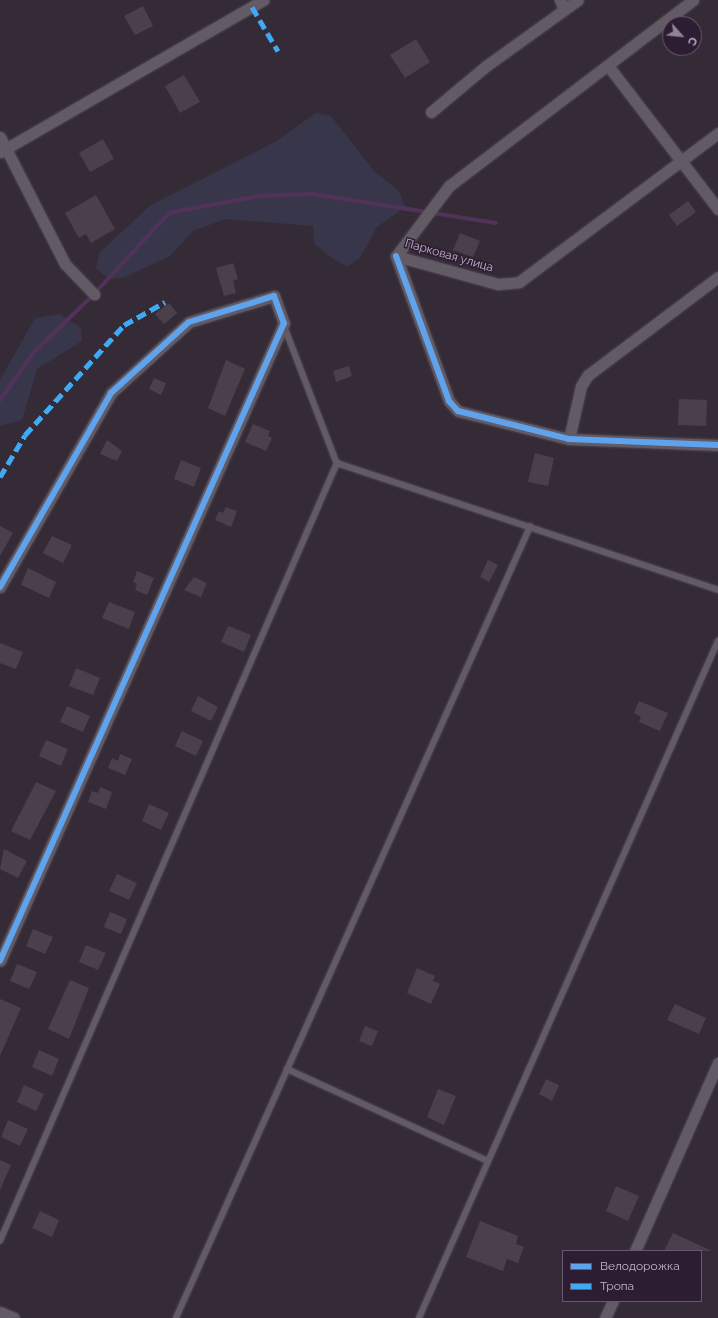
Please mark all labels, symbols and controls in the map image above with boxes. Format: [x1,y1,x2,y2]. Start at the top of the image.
north arrow [662,16,702,56]
text: С [685,35,700,48]
street label: Парковая улица [403,236,495,276]
legend [562,1250,702,1302]
text: Велодорожка [600,1259,680,1273]
text: Тропа [600,1279,634,1293]

